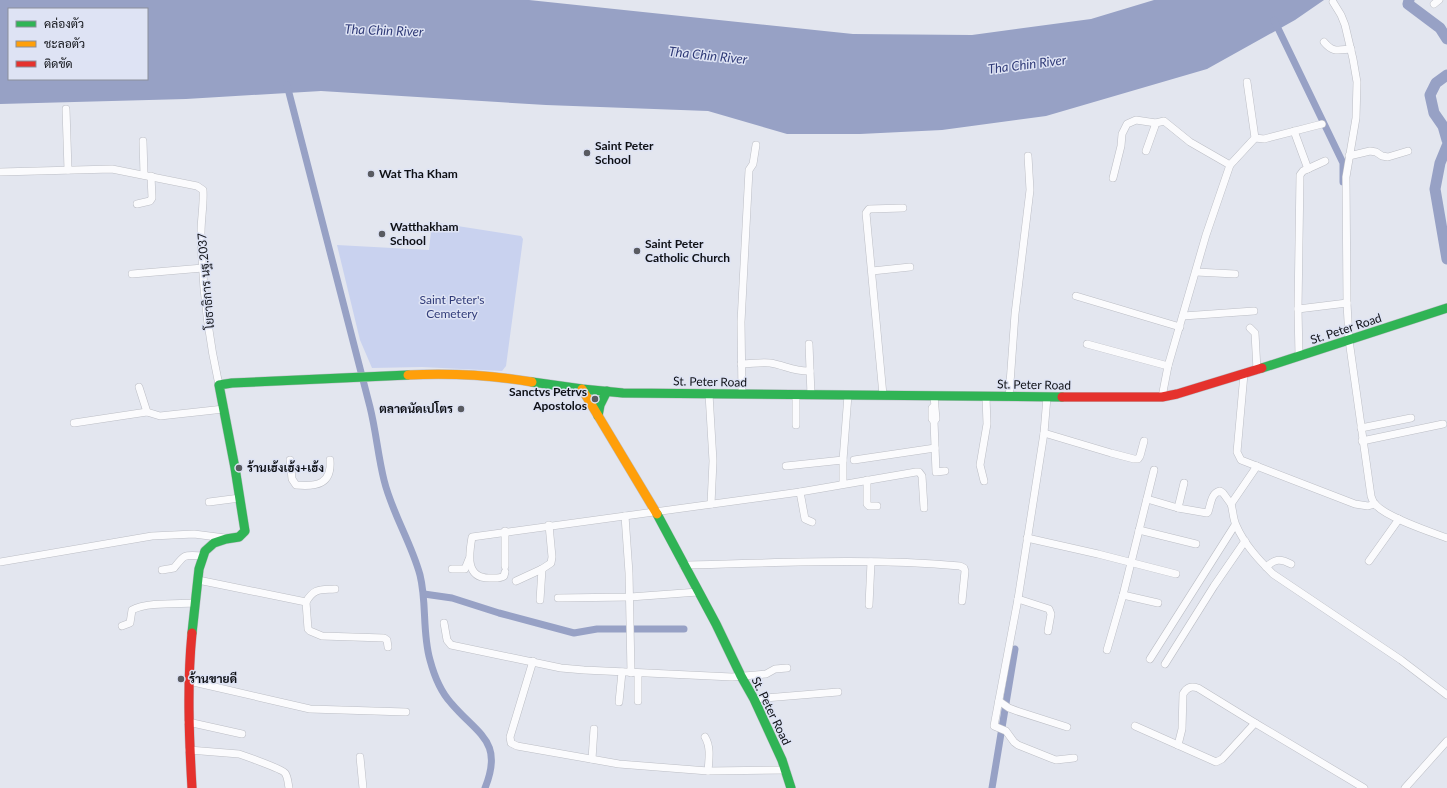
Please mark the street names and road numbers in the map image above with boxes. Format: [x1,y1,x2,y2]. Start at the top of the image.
street label: โยธาธิการ นฐ.2037 [194,232,218,331]
street label: St. Peter Road [1308,310,1383,347]
street label: St. Peter Road [673,373,747,390]
street label: St. Peter Road [997,376,1071,393]
street label: St. Peter Road [748,674,794,747]

